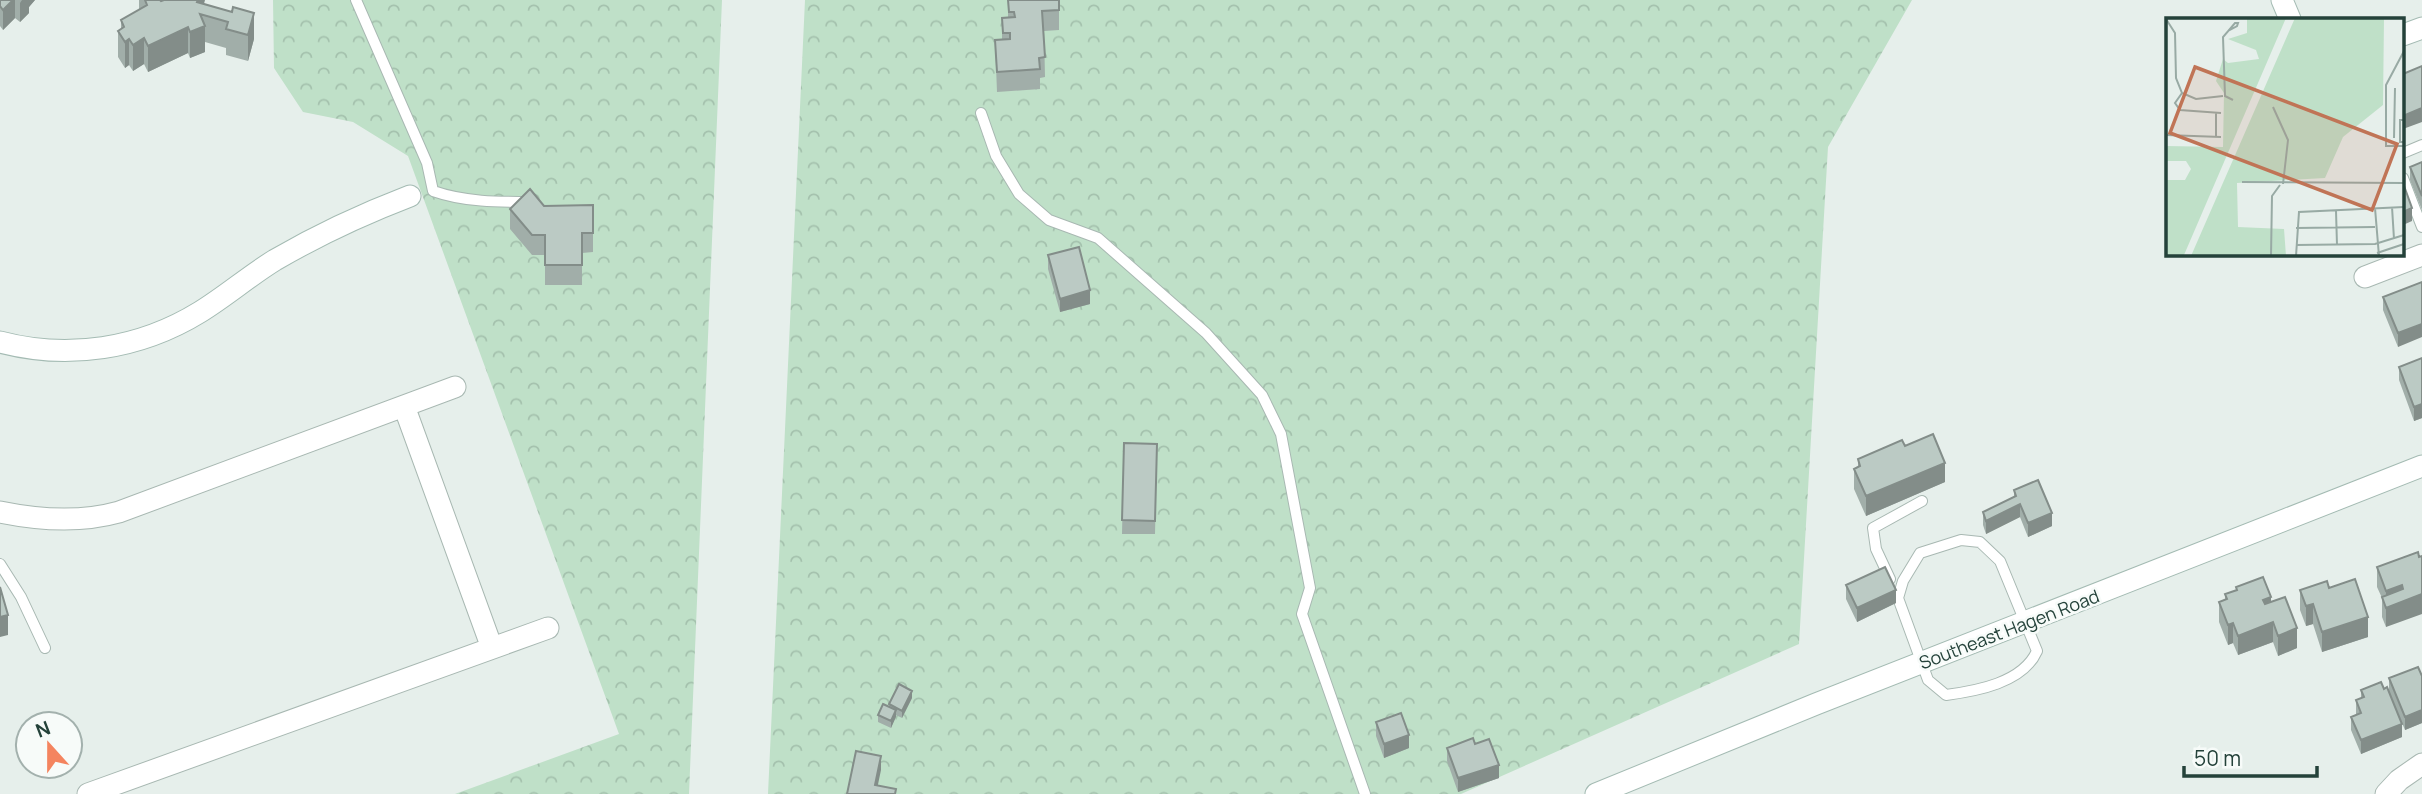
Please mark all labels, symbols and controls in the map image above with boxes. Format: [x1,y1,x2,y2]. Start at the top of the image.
inset map [2166,18,2404,256]
street label: Southeast Hagen Road [1915,584,2103,674]
north arrow [14,710,84,780]
text: N [32,715,54,744]
scale bar [2184,734,2317,778]
text: 50 m [2194,744,2241,772]

